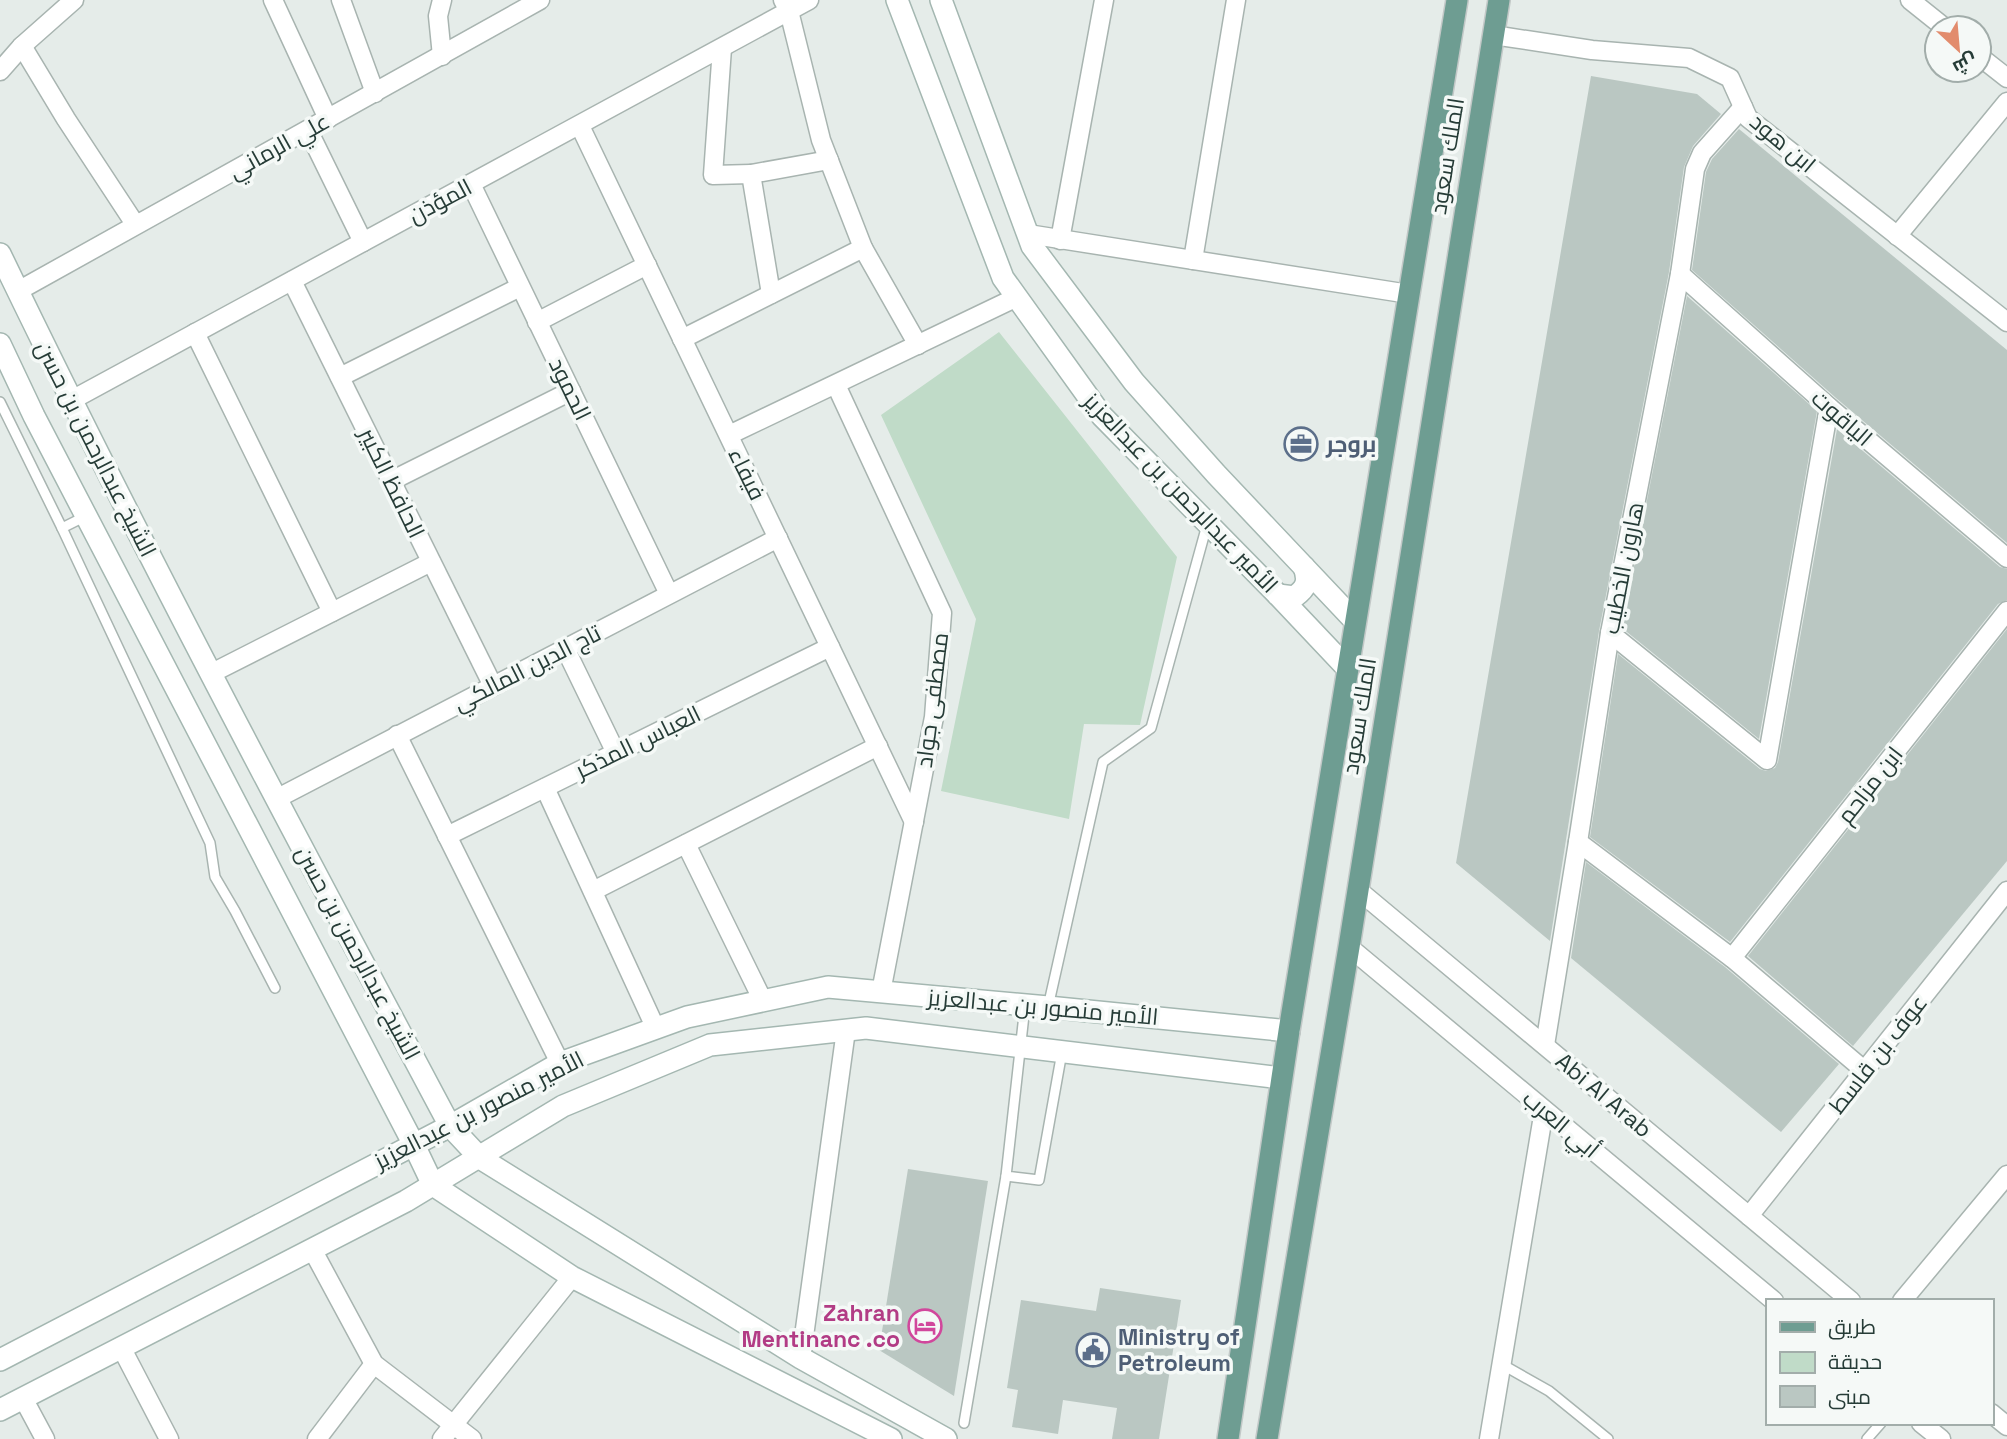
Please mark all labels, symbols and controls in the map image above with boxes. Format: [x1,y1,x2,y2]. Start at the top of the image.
north arrow [1923,14,1993,84]
text: ش [1949,47,1982,80]
street label: الملك سعود [1423,95,1471,217]
street label: علي الرماني [223,106,336,189]
street label: ابن هود [1744,107,1822,179]
street label: المؤذن [403,172,477,230]
street label: الشيخ عبدالرحمن بن حسن [28,336,163,562]
street label: الحمود [542,353,598,425]
street label: الياقوت [1805,383,1879,453]
street label: الأمير عبدالرحمن بن عبدالعزيز [1076,385,1285,600]
street label: الحافظ الكبير [351,421,432,543]
office icon: بروجر [1282,425,1320,463]
place label: بروجر [1325,429,1377,459]
street label: فيفاء [722,443,772,505]
street label: هارون الخطيب [1595,499,1651,637]
street label: تاج الدين المالكي [448,618,607,721]
street label: مصطفى جواد [909,631,955,769]
street label: الملك سعود [1335,655,1383,777]
street label: العباس المذكر [568,699,706,786]
street label: ابن مزاحم [1830,740,1910,830]
street label: الشيخ عبدالرحمن بن حسن [288,841,427,1066]
street label: الأمير منصور بن عبدالعزيز [924,982,1160,1032]
street label: عوف بن قاسط [1822,988,1934,1120]
street label: الأمير منصور بن عبدالعزيز [367,1044,589,1177]
street label: Abi Al Arab [1550,1046,1658,1144]
street label: أبي العرب [1515,1083,1605,1167]
place label: Zahran Mentinanc .co [741,1298,900,1354]
legend [1766,1299,1993,1425]
hotel icon: Zahran Mentinanc .co [906,1307,944,1345]
text: طريق [1828,1313,1876,1340]
place label: Ministry of Petroleum [1118,1322,1240,1378]
public building icon: Ministry of Petroleum [1074,1331,1112,1369]
text: حديقة [1828,1348,1882,1375]
text: مبنى [1828,1383,1871,1410]

